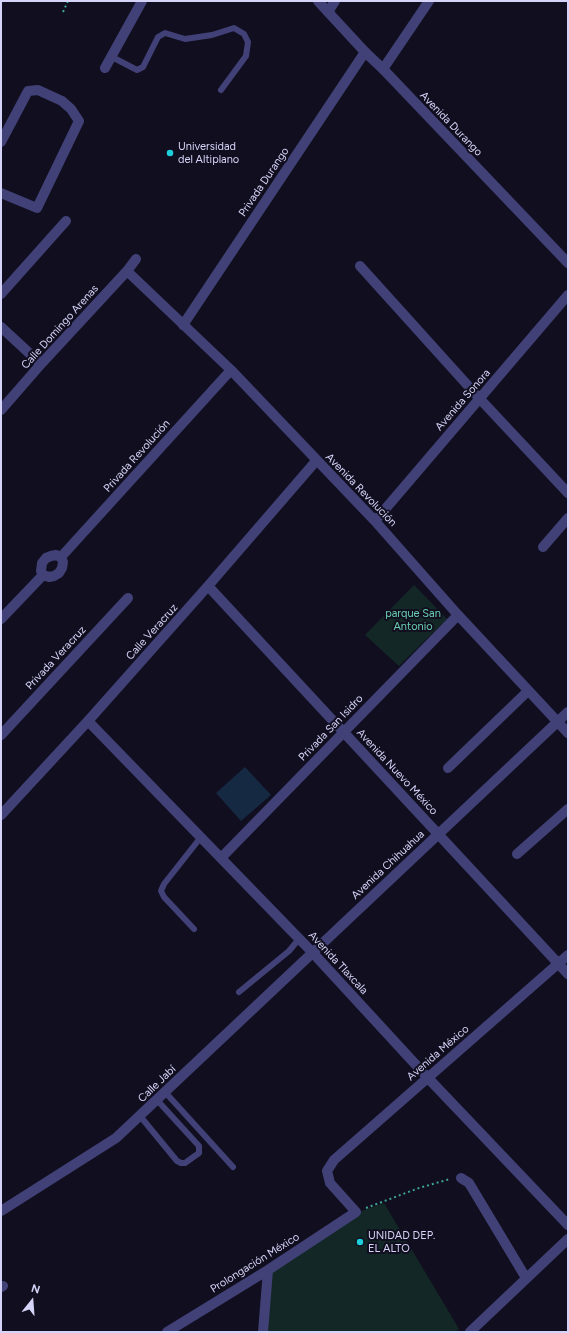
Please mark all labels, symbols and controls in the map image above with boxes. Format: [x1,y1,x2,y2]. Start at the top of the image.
street label: Avenida Durango [417,89,485,159]
place label: Universidad del Altiplano [178,140,239,166]
street label: Privada Durango [236,145,292,219]
marker: Universidad del Altiplano [165,148,175,158]
street label: Calle Domingo Arenas [19,282,101,372]
street label: Avenida Sonora [433,366,493,434]
street label: Privada Revolución [101,417,173,495]
street label: Avenida Revolución [323,451,399,529]
street label: Calle Veracruz [123,601,181,663]
park label: parque San Antonio [385,607,441,633]
street label: Privada Veracruz [23,623,89,693]
street label: Privada San Isidro [296,692,366,764]
street label: Avenida Nuevo México [354,726,440,818]
street label: Avenida Chihuahua [349,828,427,902]
street label: Avenida Tlaxcala [305,929,371,997]
street label: Avenida México [404,1023,472,1083]
street label: Calle Jabí [135,1063,179,1105]
place label: UNIDAD DEP. EL ALTO [368,1229,435,1255]
street label: Prolongación México [208,1230,302,1296]
marker: UNIDAD DEP. EL ALTO [355,1237,365,1247]
north arrow [12,1281,52,1321]
text: N [30,1282,42,1297]

